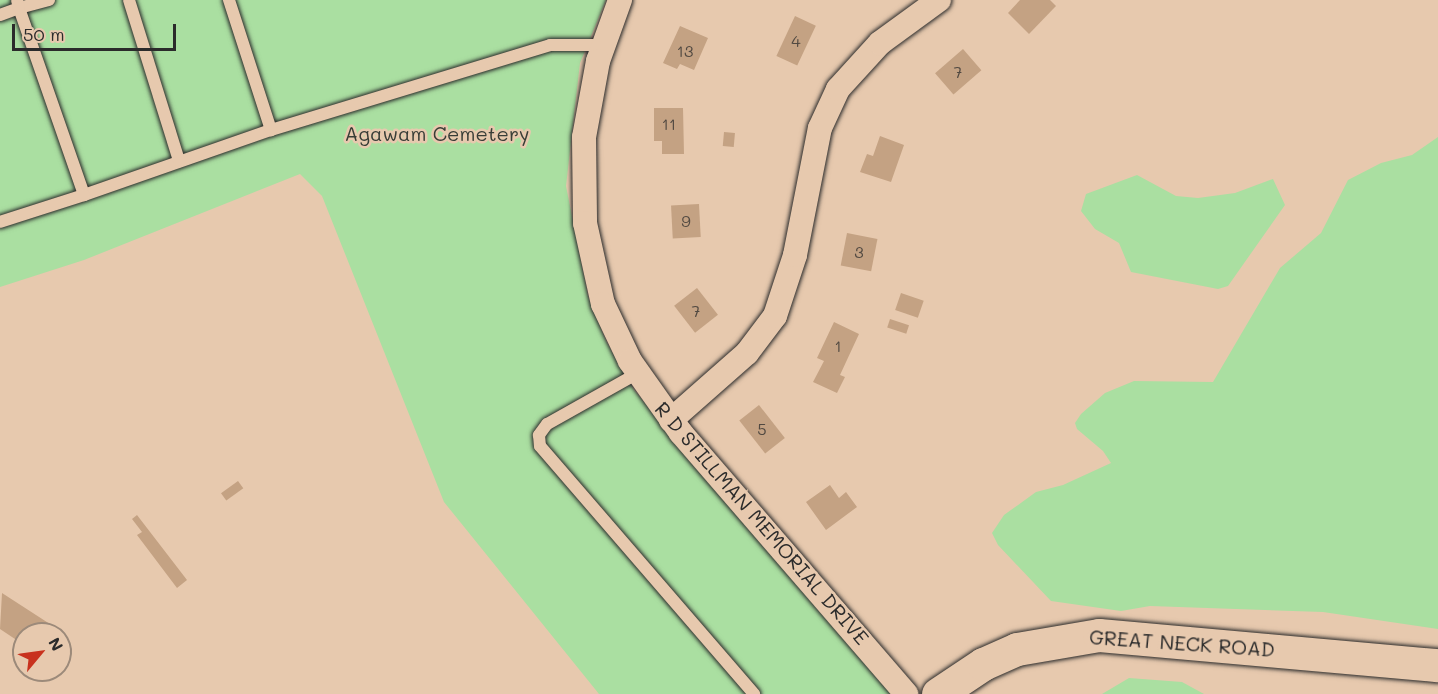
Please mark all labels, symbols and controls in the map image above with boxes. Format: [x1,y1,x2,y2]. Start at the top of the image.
scale bar [15,12,178,50]
text: 50 m [23,22,65,46]
house number: 4 [791,31,801,51]
house number: 13 [677,41,693,61]
house number: 7 [954,62,962,82]
house number: 11 [662,114,676,134]
park label: Agawam Cemetery [345,121,529,145]
house number: 9 [681,211,691,231]
house number: 3 [854,242,864,262]
house number: 7 [692,301,700,321]
house number: 1 [834,336,842,356]
street label: R D STILLMAN MEMORIAL DRIVE [650,397,874,649]
house number: 5 [757,419,767,439]
north arrow [12,622,72,682]
street label: GREAT NECK ROAD [1089,625,1275,661]
text: N [44,634,69,654]

